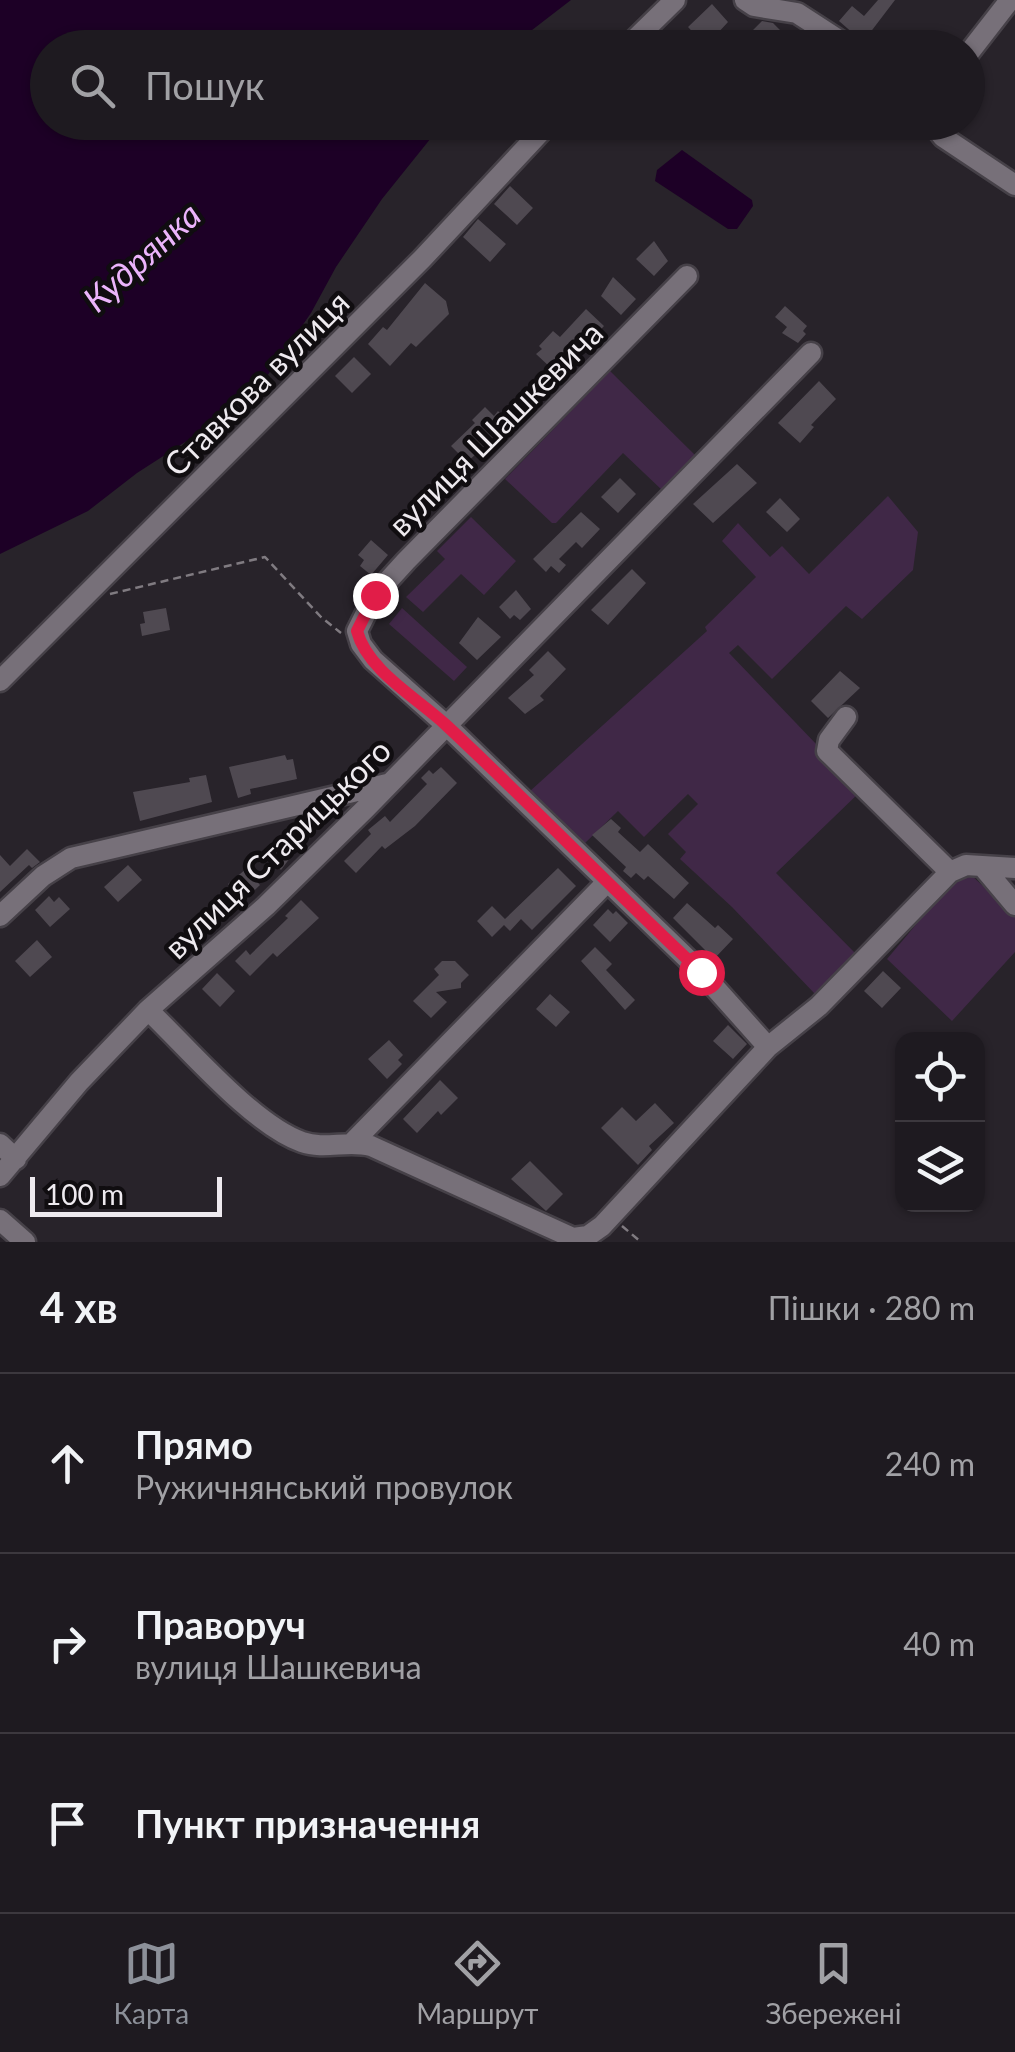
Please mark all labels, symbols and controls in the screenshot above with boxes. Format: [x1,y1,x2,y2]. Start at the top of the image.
search box [30,30,985,140]
icon: search [65,58,120,113]
text: Пошук [145,62,264,108]
water label: Кудрянка [74,192,208,320]
street label: Ставкова вулиця [155,282,357,484]
street label: вулиця Шашкевича [380,313,610,543]
route end [353,573,399,619]
street label: вулиця Старицького [156,730,398,966]
route start [679,950,725,996]
map controls [895,1032,985,1212]
button: locate [895,1032,985,1122]
button: layers [895,1122,985,1212]
scale bar [30,1172,222,1216]
text: 100 m [45,1177,124,1211]
text: 4 хв [40,1282,118,1332]
text: Пішки · 280 m [768,1288,975,1327]
text: Прямо [135,1421,253,1467]
icon: ahead [40,1436,95,1491]
text: 240 m [885,1444,975,1483]
text: Ружичнянський провулок [135,1467,513,1506]
text: Праворуч [135,1601,306,1647]
icon: right [40,1616,95,1671]
text: 40 m [903,1624,975,1663]
text: вулиця Шашкевича [135,1647,422,1686]
icon: arrive [40,1796,95,1851]
text: Пункт призначення [135,1800,480,1846]
tab: Карта [114,1936,189,2030]
tab: Маршрут [416,1936,538,2030]
tab: Збережені [765,1936,901,2030]

